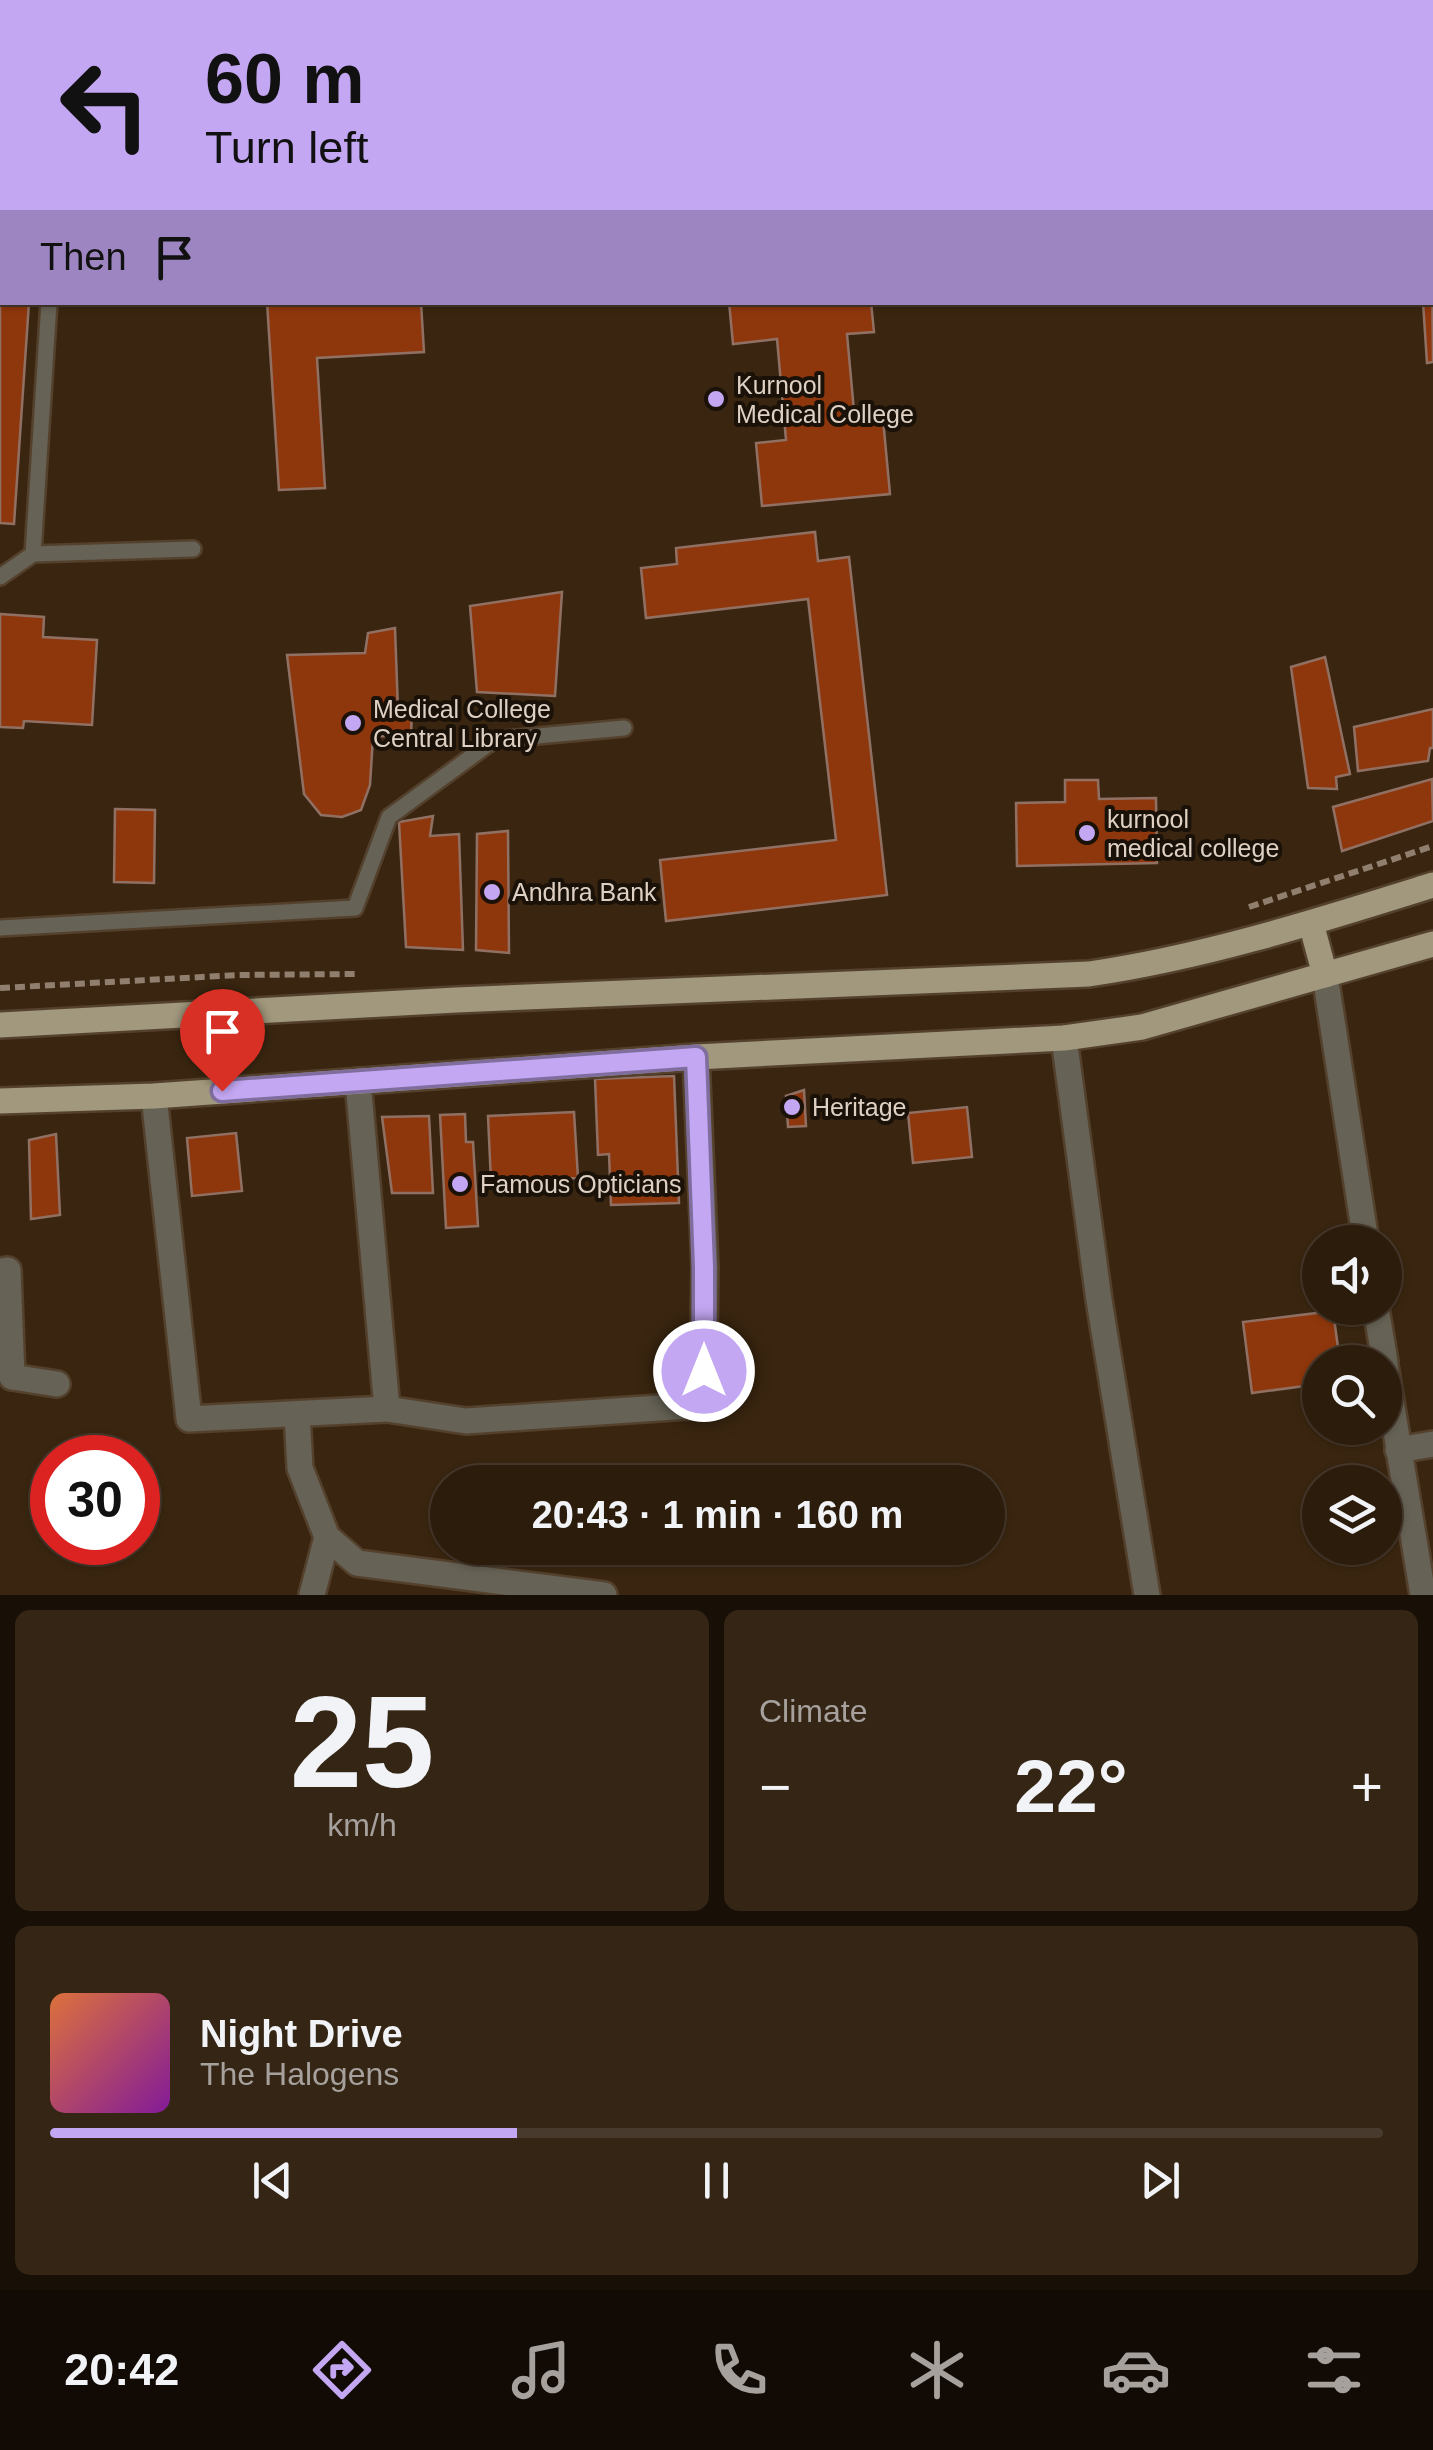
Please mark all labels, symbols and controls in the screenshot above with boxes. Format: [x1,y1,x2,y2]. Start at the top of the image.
icon: left [40,40,170,170]
text: 60 m [205,40,365,118]
text: Turn left [205,122,368,173]
icon: arrive [147,230,202,285]
text: Then [40,236,127,278]
place label: Kurnool Medical College [736,371,914,428]
marker: Kurnool Medical College [705,388,727,410]
place label: Medical College Central Library [373,695,551,752]
marker: Medical College Central Library [342,712,364,734]
place label: kurnool medical college [1107,805,1279,862]
marker: kurnool medical college [1076,822,1098,844]
place label: Andhra Bank [512,878,657,906]
marker: Andhra Bank [481,881,503,903]
pin [180,989,265,1092]
icon: arrive [195,1004,250,1059]
place label: Heritage [812,1093,907,1121]
marker: Heritage [781,1096,803,1118]
place label: Famous Opticians [480,1170,681,1198]
marker: Famous Opticians [449,1173,471,1195]
map controls [1302,1225,1402,1565]
button: sound [1302,1225,1402,1325]
position arrow [652,1319,756,1423]
button: search [1302,1345,1402,1445]
speed limit sign: 30 [30,1435,160,1565]
button: layers [1302,1465,1402,1565]
text: 20:43 · 1 min · 160 m [532,1494,903,1536]
text: 25 [290,1669,434,1815]
text: Climate [759,1693,867,1729]
text: 22° [1014,1744,1128,1828]
text: − [759,1756,791,1818]
text: + [1351,1756,1383,1818]
text: km/h [327,1807,397,1843]
text: Night Drive [200,2013,403,2055]
text: The Halogens [200,2056,399,2092]
icon: previous [245,2153,300,2208]
icon: pause [689,2153,744,2208]
icon: next [1133,2153,1188,2208]
icon: directions [307,2335,377,2405]
icon: music [506,2335,576,2405]
icon: phone [704,2335,774,2405]
icon: climate [902,2335,972,2405]
icon: car [1101,2335,1171,2405]
icon: filters [1299,2335,1369,2405]
text: 20:42 [64,2344,179,2395]

